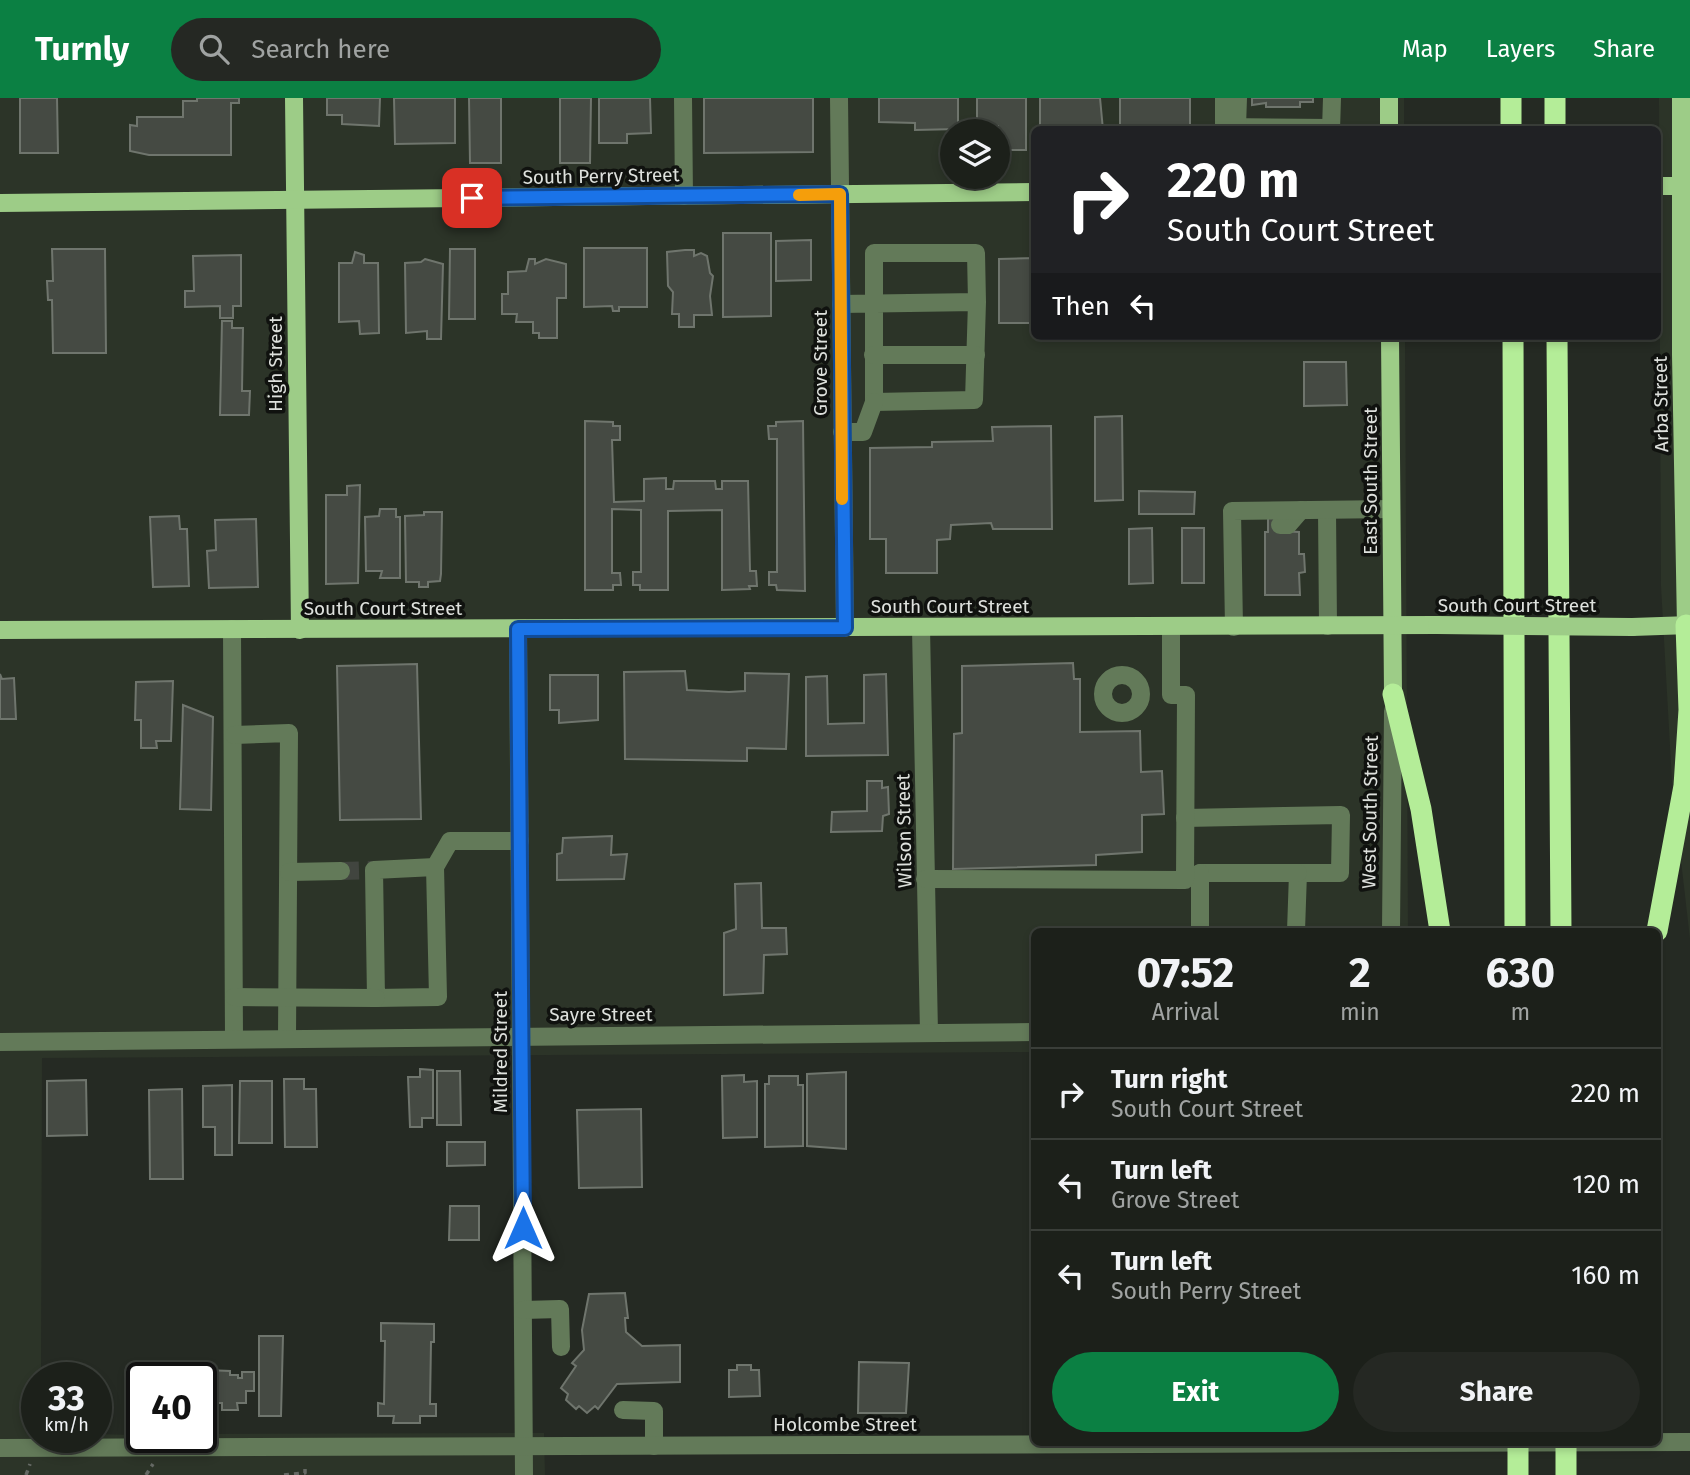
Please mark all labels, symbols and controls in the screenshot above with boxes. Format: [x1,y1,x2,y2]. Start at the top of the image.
search box [171,18,661,81]
text: Turnly [35,29,129,69]
icon: search [195,30,233,68]
text: Search here [251,34,390,65]
text: Map [1402,35,1448,63]
text: Layers [1486,35,1555,63]
text: Share [1593,35,1655,63]
map controls [940,119,1010,189]
button: layers [940,119,1010,189]
text: 220 m [1167,151,1299,210]
icon: right [1052,154,1143,245]
street label: South Perry Street [522,163,680,189]
pin [442,168,502,228]
icon: arrive [453,179,491,217]
text: South Court Street [1167,211,1434,249]
icon: left [1124,287,1162,325]
text: Then [1052,291,1110,322]
street label: Grove Street [809,310,832,416]
street label: High Street [264,316,287,412]
street label: Arba Street [1649,356,1673,452]
street label: East South Street [1359,407,1382,555]
street label: South Court Street [1438,594,1597,617]
street label: South Court Street [871,595,1030,618]
street label: South Court Street [304,597,463,620]
street label: West South Street [1357,735,1383,889]
street label: Wilson Street [892,774,916,888]
text: 07:52 [1137,948,1234,998]
text: 2 [1349,948,1371,998]
text: 630 [1485,948,1555,998]
street label: Mildred Street [489,991,512,1113]
text: Arrival [1152,998,1219,1026]
text: min [1340,998,1380,1026]
text: m [1510,998,1530,1026]
street label: Sayre Street [549,1003,653,1026]
text: Turn right [1111,1064,1228,1095]
icon: right [1052,1075,1090,1113]
text: 220 m [1571,1078,1640,1109]
text: South Court Street [1111,1095,1303,1123]
text: Turn left [1111,1155,1212,1186]
icon: left [1052,1166,1090,1204]
text: 120 m [1572,1169,1640,1200]
text: Grove Street [1111,1186,1239,1214]
position arrow [486,1191,560,1265]
text: Turn left [1111,1246,1212,1277]
icon: left [1052,1257,1090,1295]
text: 160 m [1571,1260,1640,1291]
text: South Perry Street [1111,1277,1301,1305]
button: Exit [1052,1352,1339,1432]
button: Share [1353,1352,1640,1432]
speed limit sign: 40 [126,1362,217,1453]
text: 33 [48,1377,85,1419]
street label: Holcombe Street [773,1413,917,1436]
text: km/h [44,1414,89,1436]

